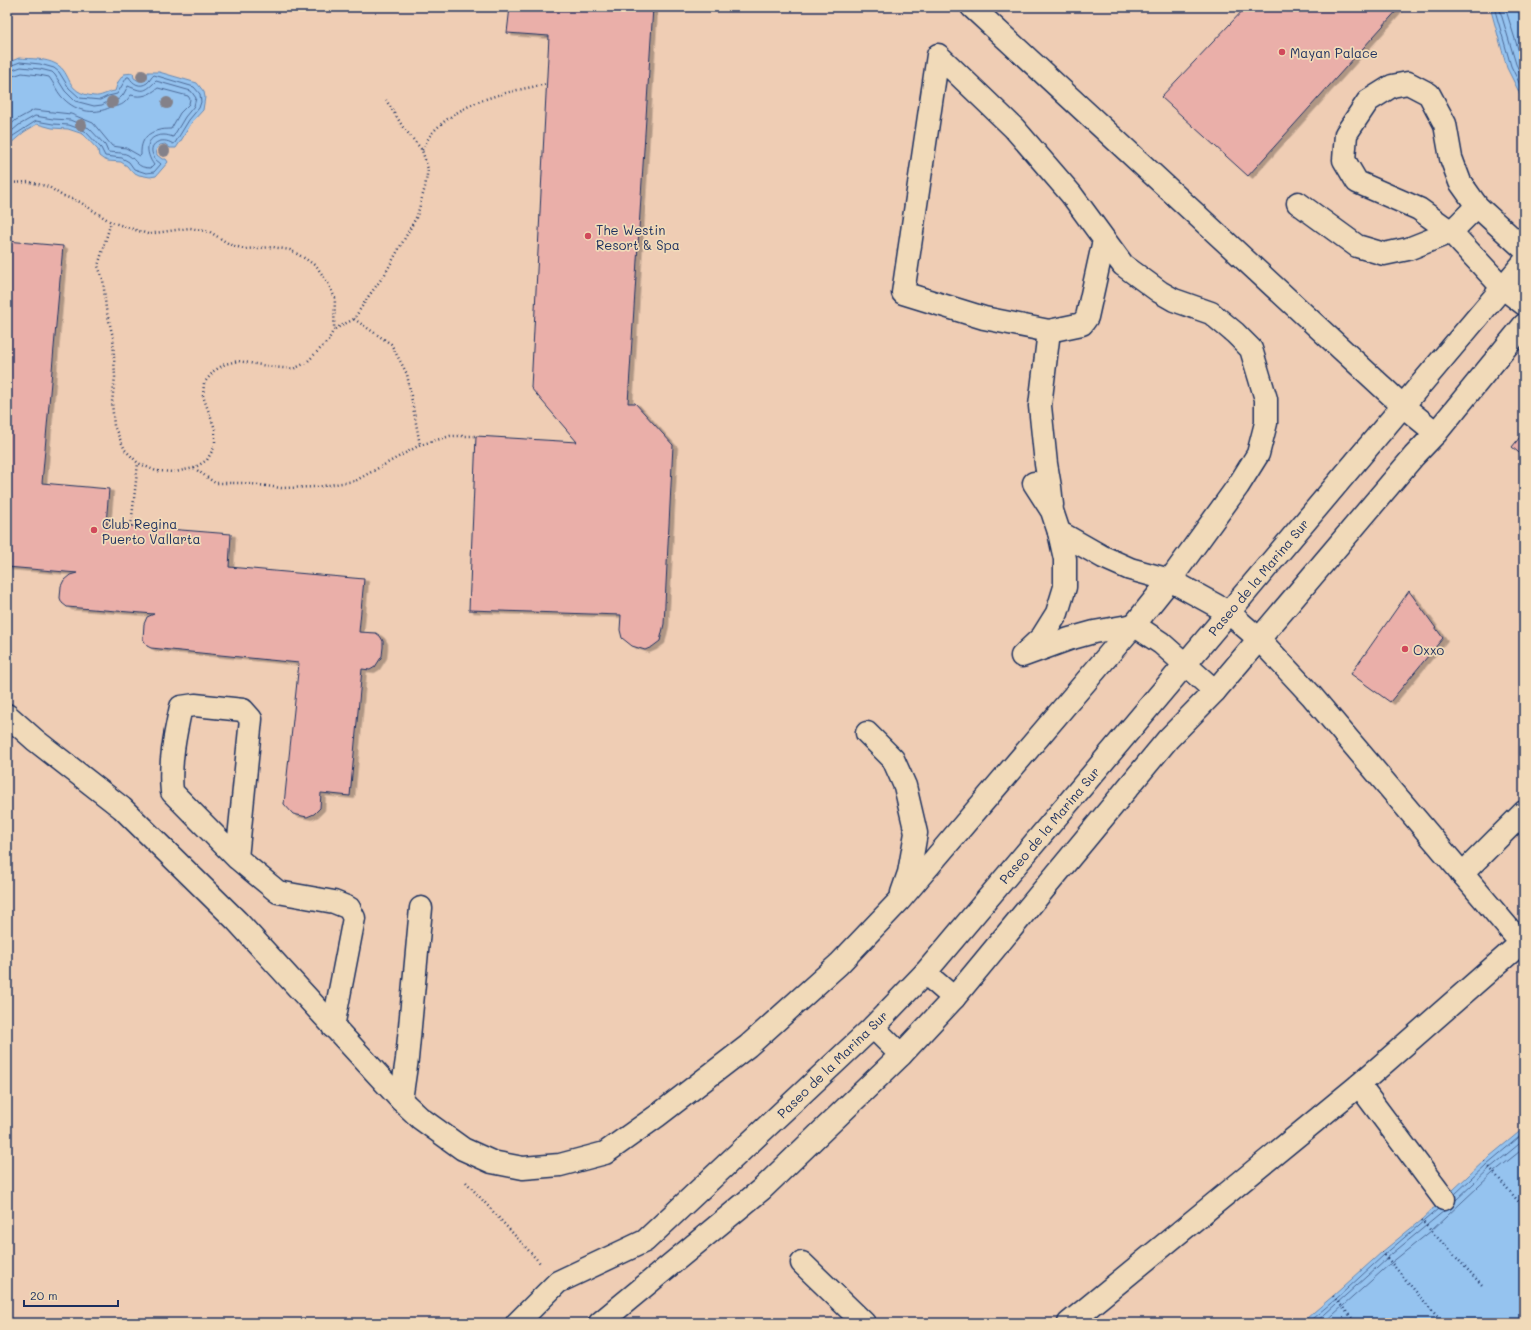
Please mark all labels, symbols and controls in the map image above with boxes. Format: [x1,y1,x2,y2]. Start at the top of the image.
place label: Mayan Palace [1290,44,1378,61]
marker: Mayan Palace [1277,47,1287,57]
place label: The Westin Resort & Spa [596,221,680,253]
marker: The Westin Resort & Spa [583,231,593,241]
place label: Club Regina Puerto Vallarta [102,515,201,547]
street label: Paseo de la Marina Sur [1204,515,1312,639]
marker: Club Regina Puerto Vallarta [89,525,99,535]
place label: Oxxo [1413,641,1445,658]
marker: Oxxo [1400,644,1410,654]
street label: Paseo de la Marina Sur [995,763,1103,887]
street label: Paseo de la Marina Sur [773,1007,891,1121]
scale bar [24,1282,118,1308]
text: 20 m [30,1287,58,1303]

